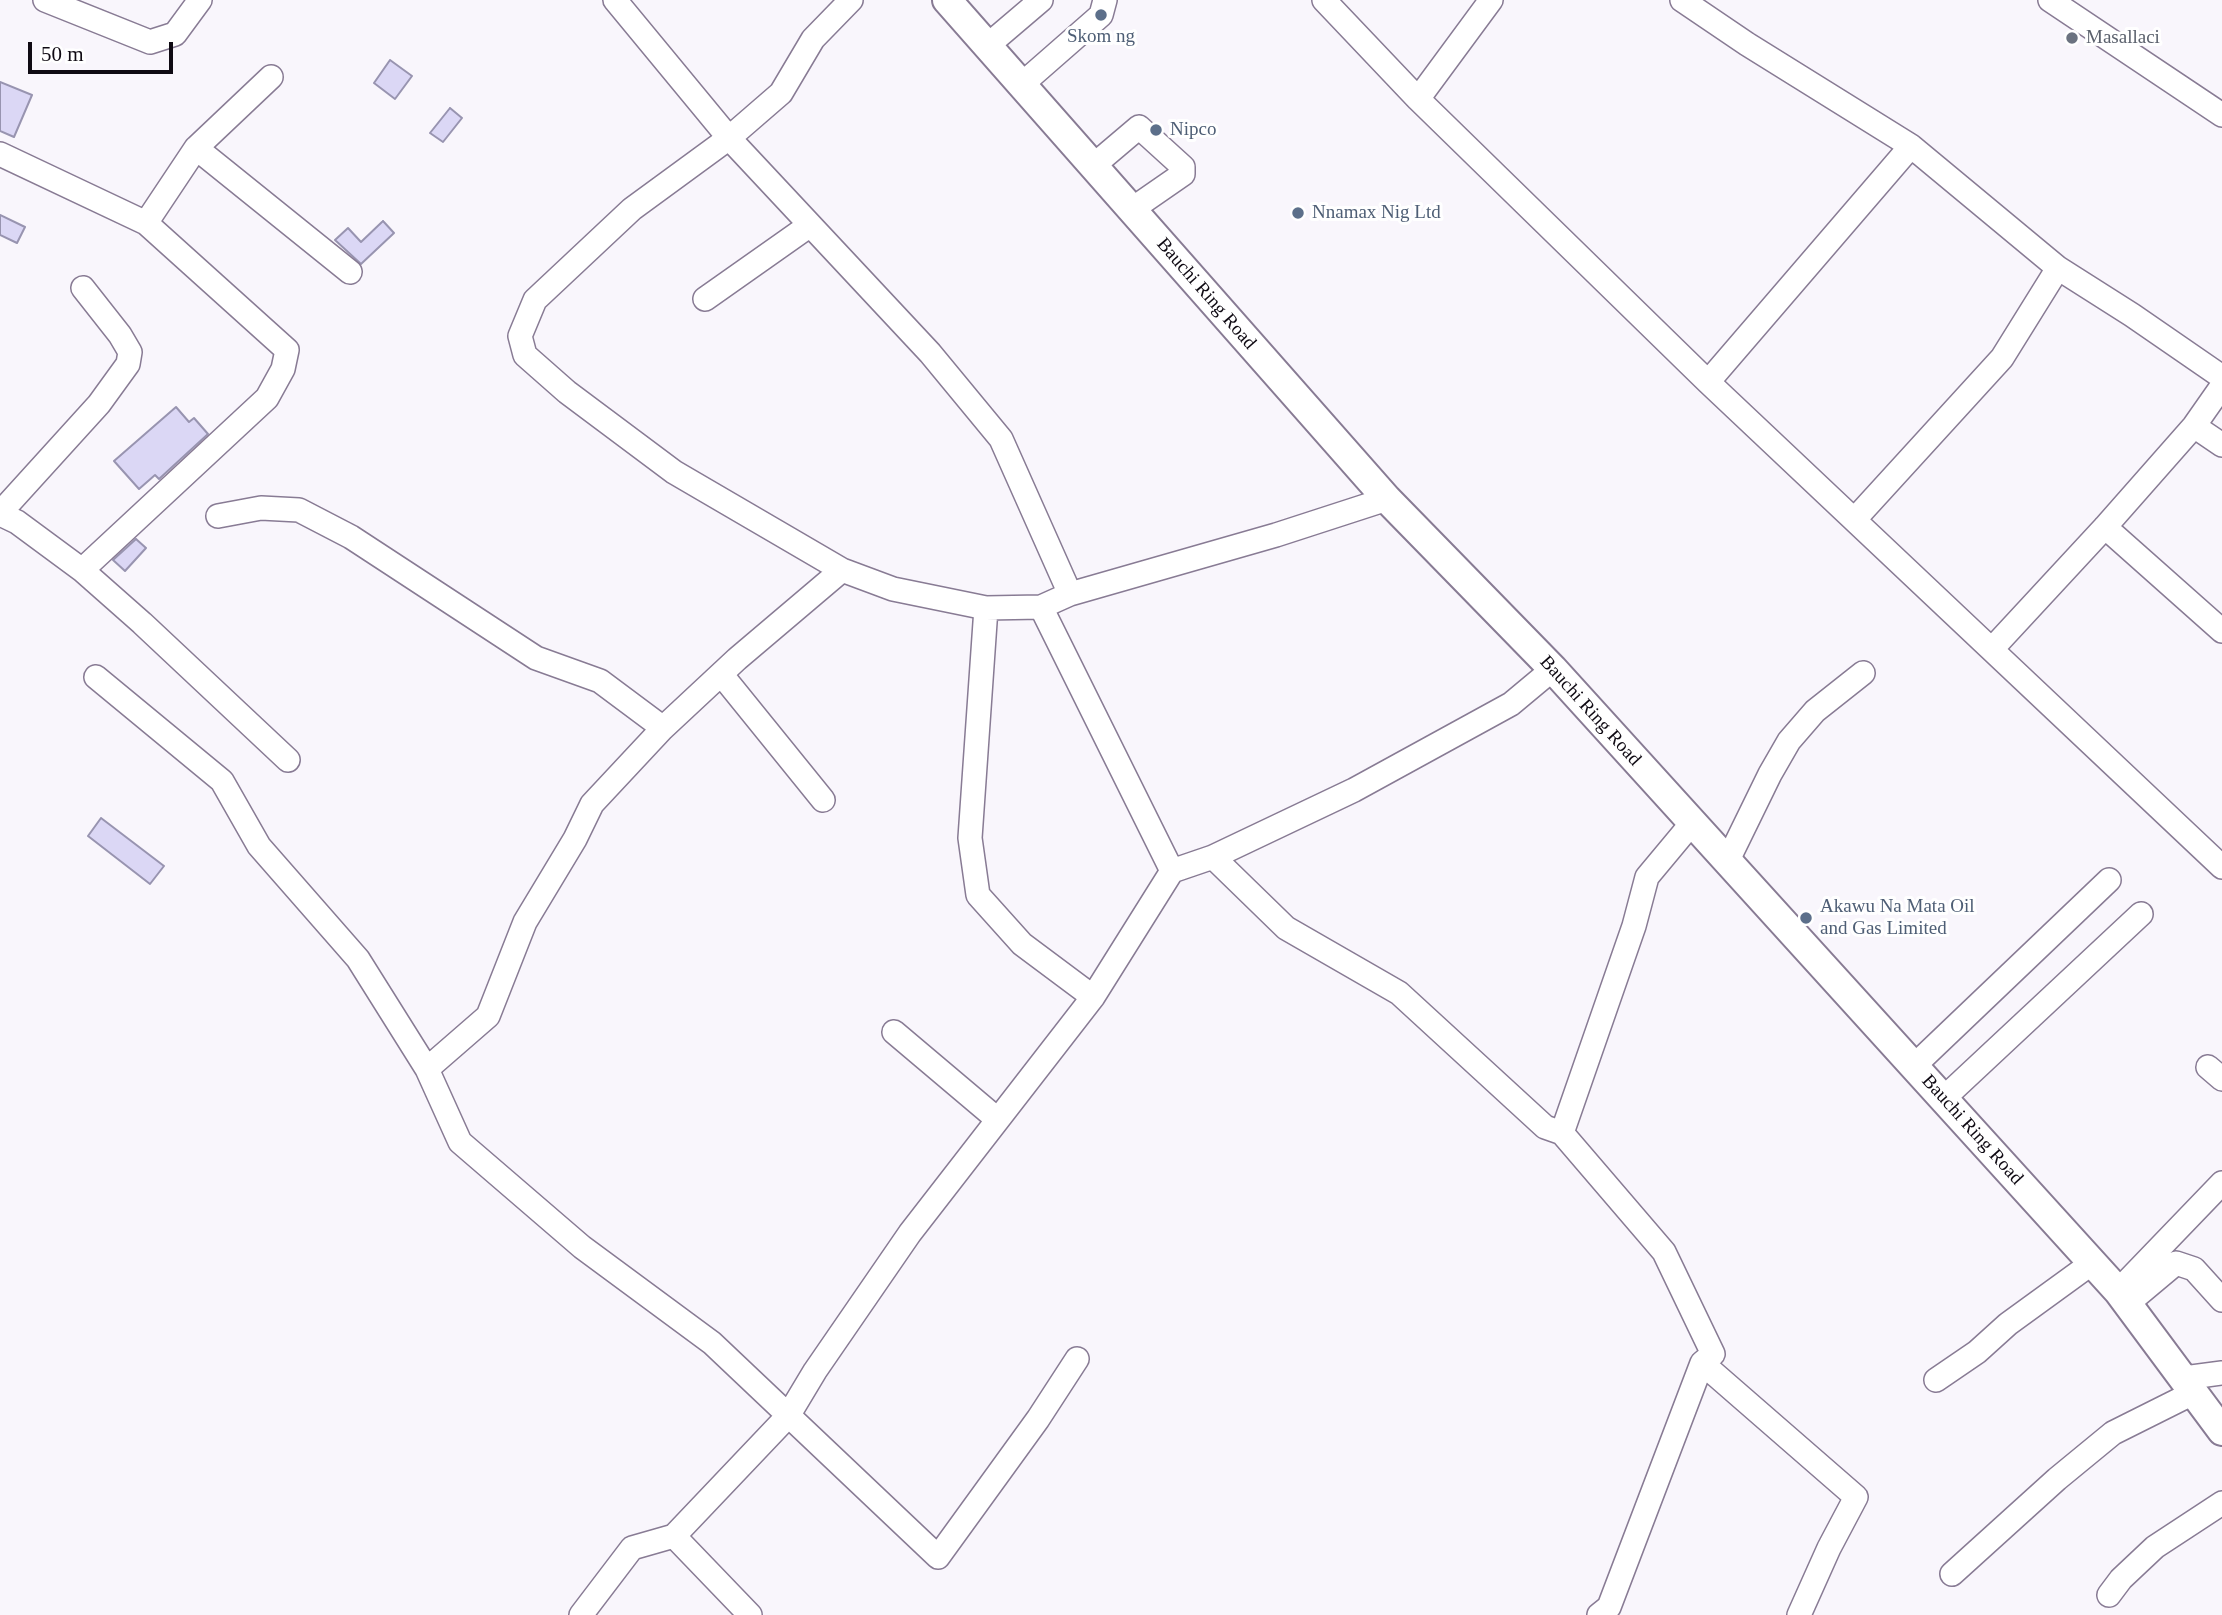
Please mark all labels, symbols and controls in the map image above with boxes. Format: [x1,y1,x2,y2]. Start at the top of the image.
marker: Skom ng [1093,7,1109,23]
place label: Skom ng [1067,26,1135,48]
place label: Masallaci [2086,27,2160,49]
scale bar [32,28,177,72]
marker: Masallaci [2064,30,2080,46]
text: 50 m [41,42,84,66]
place label: Nipco [1170,119,1216,141]
marker: Nipco [1148,122,1164,138]
place label: Nnamax Nig Ltd [1312,202,1441,224]
marker: Nnamax Nig Ltd [1290,205,1306,221]
street label: Bauchi Ring Road [1151,234,1261,354]
street label: Bauchi Ring Road [1535,651,1645,771]
place label: Akawu Na Mata Oil and Gas Limited [1820,896,1975,940]
marker: Akawu Na Mata Oil and Gas Limited [1798,910,1814,926]
street label: Bauchi Ring Road [1917,1070,2027,1190]

